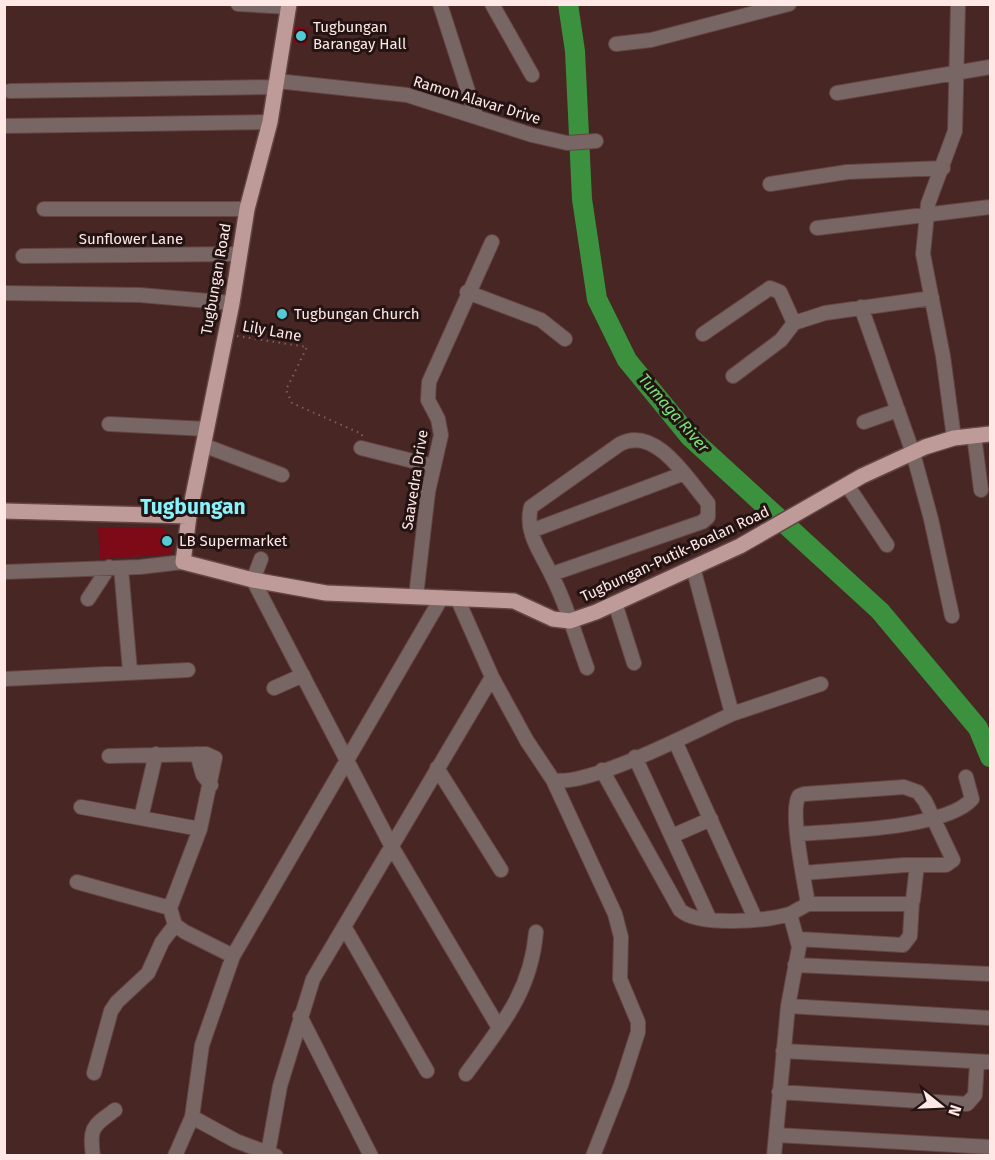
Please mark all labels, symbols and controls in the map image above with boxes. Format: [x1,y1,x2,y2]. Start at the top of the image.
place label: Tugbungan Barangay Hall [313,18,407,53]
marker: Tugbungan Barangay Hall [294,29,308,43]
street label: Ramon Alavar Drive [411,72,543,128]
street label: Tugbungan Road [197,222,235,336]
street label: Sunflower Lane [79,230,183,248]
place label: Tugbungan Church [294,305,420,323]
marker: Tugbungan Church [275,307,289,321]
street label: Lily Lane [241,317,303,345]
water label: Tumaga River [635,370,714,457]
street label: Saavedra Drive [398,429,432,531]
district label: Tugbungan [140,494,246,520]
street label: Tugbungan-Putik-Boalan Road [578,502,772,606]
place label: LB Supermarket [179,532,288,550]
marker: LB Supermarket [160,534,174,548]
north arrow [911,1076,971,1136]
text: N [944,1103,965,1118]

